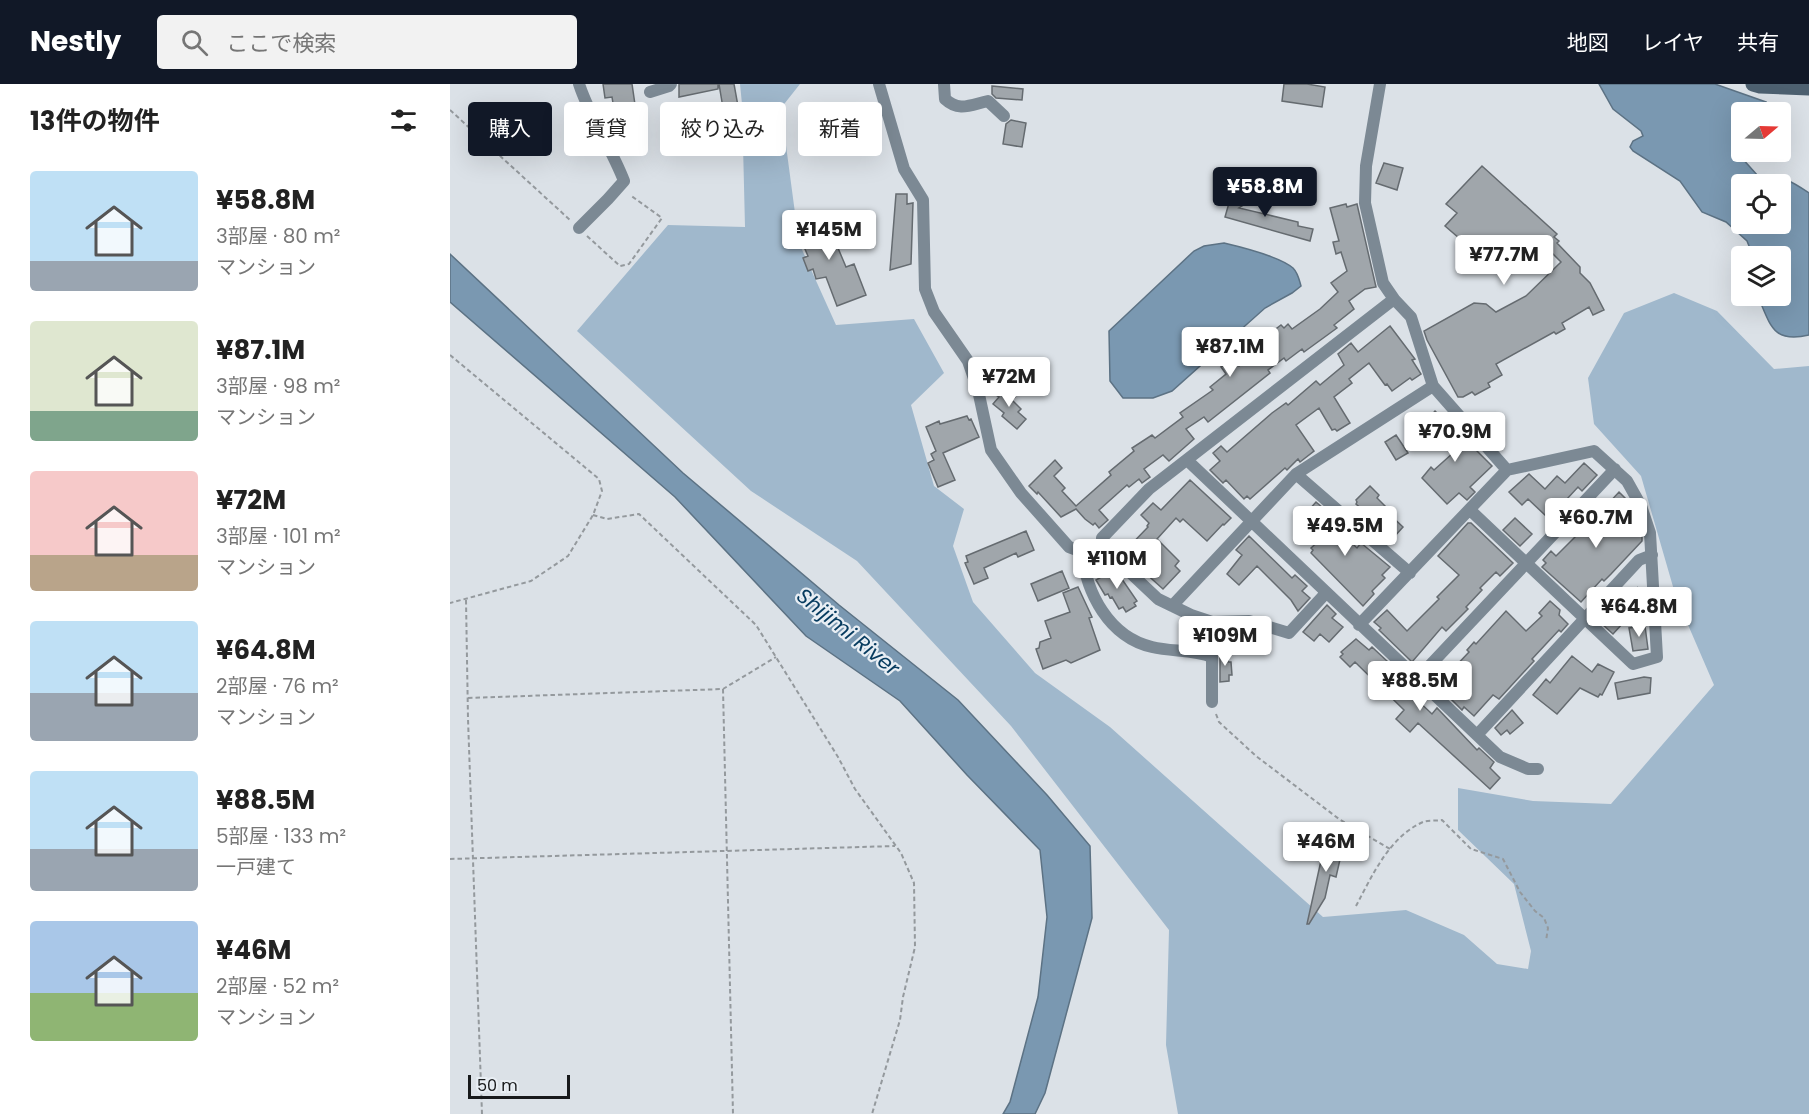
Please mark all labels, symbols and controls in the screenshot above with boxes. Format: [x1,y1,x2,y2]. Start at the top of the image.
search box [157,15,577,69]
text: Nestly [30,22,121,61]
icon: search [178,26,211,59]
text: ここで検索 [226,28,336,59]
text: 地図 [1567,28,1609,57]
text: レイヤ [1642,28,1704,57]
text: 共有 [1737,28,1779,57]
chip: 購入 [468,102,552,156]
chip: 賃貸 [564,102,648,156]
chip: 絞り込み [660,102,786,156]
chip: 新着 [798,102,882,156]
north arrow [1731,102,1791,162]
map controls [1731,102,1791,306]
text: 13件の物件 [30,103,160,139]
icon: filters [387,104,420,137]
pin: ¥58.8M [1216,167,1314,218]
text: ¥58.8M [1227,172,1303,200]
button: locate [1731,174,1791,234]
text: ¥58.8M [216,182,315,218]
icon: home [78,195,150,267]
pin: ¥145M [787,210,871,261]
text: ¥145M [796,215,862,243]
text: 3部屋 · 80 m² [216,222,340,250]
pin: ¥77.7M [1455,235,1553,286]
text: ¥77.7M [1469,240,1539,268]
button: layers [1731,246,1791,306]
text: マンション [216,253,316,281]
pin: ¥87.1M [1181,327,1279,378]
text: ¥87.1M [216,332,305,368]
text: ¥87.1M [1196,332,1264,360]
icon: home [78,345,150,417]
pin: ¥72M [973,357,1045,408]
text: ¥72M [982,362,1036,390]
text: 3部屋 · 98 m² [216,372,340,400]
text: マンション [216,403,316,431]
pin: ¥70.9M [1406,412,1504,463]
text: ¥70.9M [1418,417,1492,445]
text: ¥72M [216,482,286,518]
icon: home [78,495,150,567]
pin: ¥60.7M [1547,498,1645,549]
text: ¥60.7M [1559,503,1633,531]
pin: ¥49.5M [1296,506,1394,557]
text: ¥49.5M [1307,511,1383,539]
text: 3部屋 · 101 m² [216,522,341,550]
pin: ¥110M [1075,539,1159,590]
text: ¥110M [1087,544,1147,572]
text: マンション [216,553,316,581]
water label: Shijimi River [791,581,907,683]
pin: ¥64.8M [1590,587,1688,638]
text: ¥64.8M [1601,592,1677,620]
pin: ¥109M [1183,616,1267,667]
text: ¥109M [1193,621,1257,649]
text: ¥64.8M [216,632,316,668]
icon: home [78,645,150,717]
pin: ¥88.5M [1371,661,1469,712]
text: ¥88.5M [1382,666,1458,694]
text: 2部屋 · 76 m² [216,672,339,700]
text: マンション [216,703,316,731]
text: ¥88.5M [216,782,315,818]
icon: home [78,795,150,867]
text: 5部屋 · 133 m² [216,822,346,850]
pin: ¥46M [1290,822,1362,873]
text: ¥46M [1297,827,1355,855]
text: 一戸建て [216,853,296,881]
text: ¥46M [216,932,291,968]
icon: home [78,945,150,1017]
text: 2部屋 · 52 m² [216,972,339,1000]
text: マンション [216,1003,316,1031]
scale bar [468,1072,570,1100]
text: 50 m [477,1074,518,1097]

